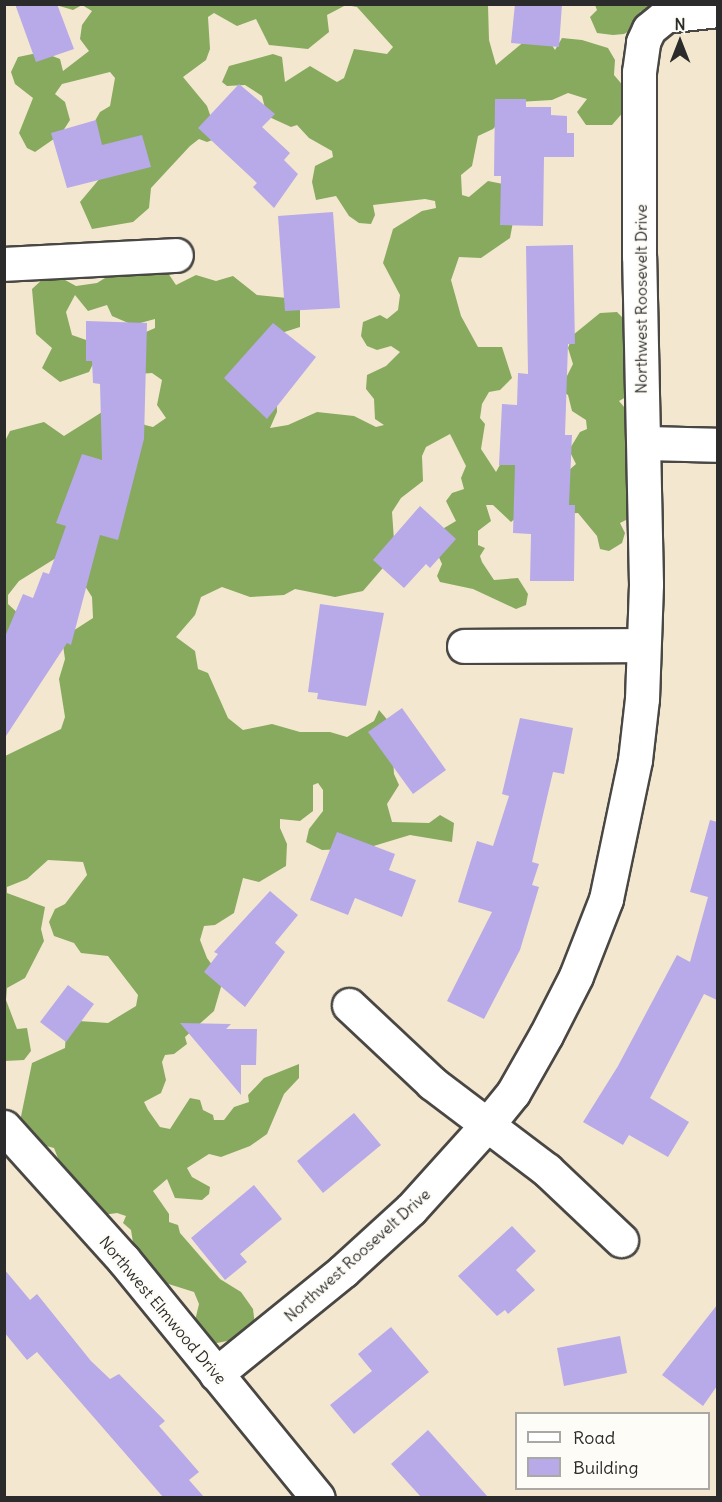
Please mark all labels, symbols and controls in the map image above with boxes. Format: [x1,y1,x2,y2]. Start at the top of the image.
north arrow [650,12,710,72]
text: N [674,14,686,34]
street label: Northwest Roosevelt Drive [631,204,651,394]
street label: Northwest Roosevelt Drive [280,1184,434,1326]
street label: Northwest Elmwood Drive [95,1232,231,1388]
legend [515,1412,710,1490]
text: Road [573,1426,615,1449]
text: Building [573,1456,638,1479]

